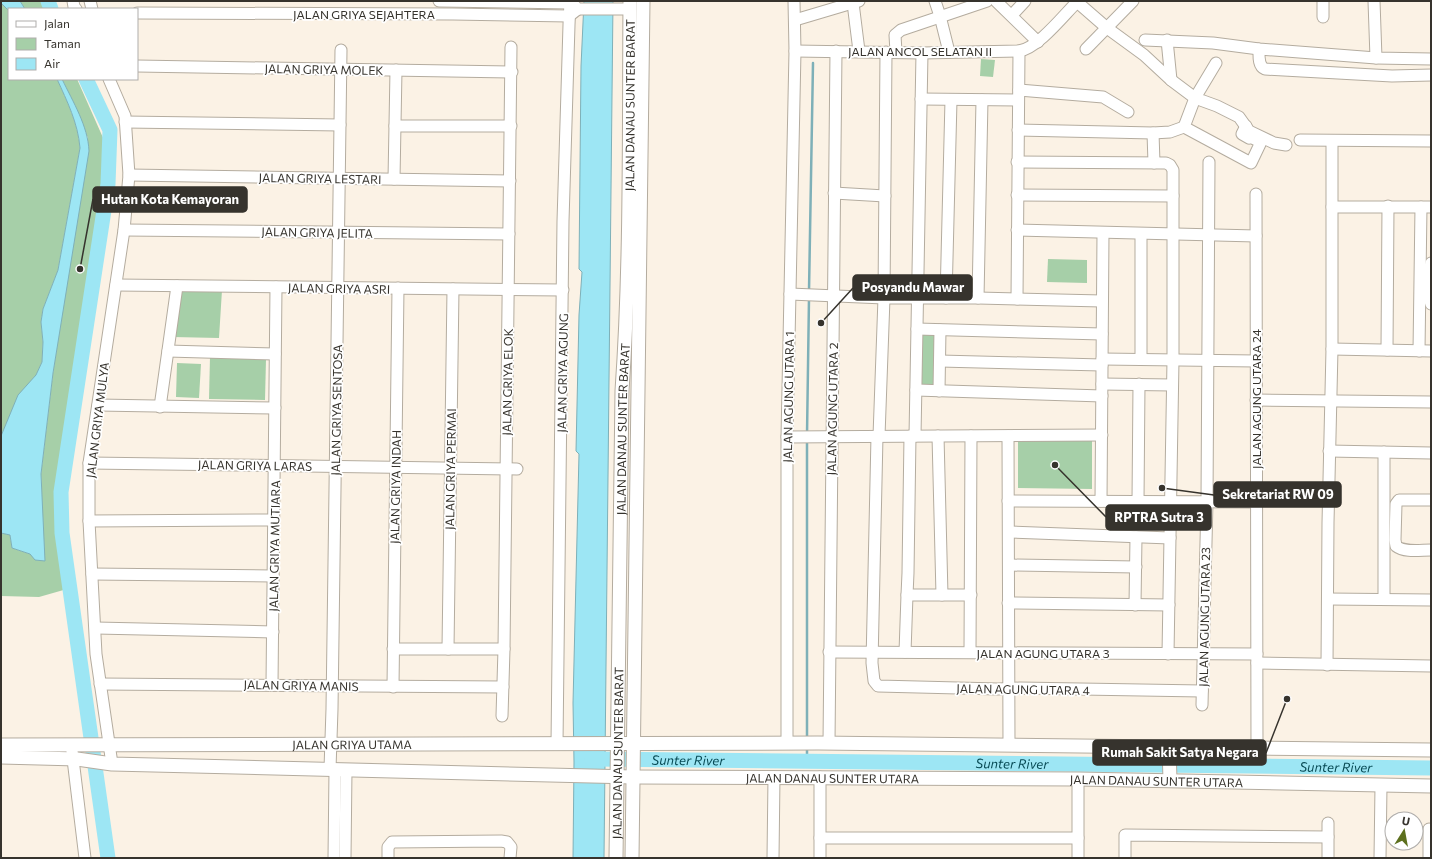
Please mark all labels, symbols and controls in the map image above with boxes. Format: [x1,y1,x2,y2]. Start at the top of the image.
street label: JALAN GRIYA SEJAHTERA [293,7,435,22]
legend [8,8,138,80]
text: Jalan [44,16,70,31]
street label: JALAN DANAU SUNTER BARAT [622,19,637,191]
text: Taman [44,36,81,50]
street label: JALAN ANCOL SELATAN II [848,44,992,59]
text: Air [44,56,60,70]
street label: JALAN GRIYA MOLEK [264,61,384,78]
street label: JALAN GRIYA LESTARI [258,170,382,187]
callout: Hutan Kota Kemayoran [93,187,247,212]
text: Hutan Kota Kemayoran [101,191,239,207]
street label: JALAN GRIYA JELITA [261,224,373,241]
callout: Posyandu Mawar [853,275,972,300]
text: Posyandu Mawar [862,279,965,295]
street label: JALAN GRIYA ASRI [288,280,390,297]
street label: JALAN GRIYA AGUNG [554,313,571,433]
street label: JALAN GRIYA ELOK [499,328,516,436]
street label: JALAN AGUNG UTARA 24 [1249,329,1264,469]
street label: JALAN AGUNG UTARA 1 [780,331,797,463]
street label: JALAN DANAU SUNTER BARAT [613,342,632,515]
street label: JALAN AGUNG UTARA 2 [824,342,841,476]
street label: JALAN GRIYA SENTOSA [328,344,345,476]
street label: JALAN GRIYA MULYA [83,361,112,479]
street label: JALAN GRIYA PERMAI [442,408,459,530]
street label: JALAN GRIYA INDAH [387,430,404,544]
street label: JALAN GRIYA LARAS [198,457,312,474]
street label: JALAN GRIYA MUTIARA [266,480,283,612]
callout: Sekretariat RW 09 [1214,482,1341,507]
text: Sekretariat RW 09 [1222,486,1334,502]
callout: RPTRA Sutra 3 [1106,505,1211,530]
text: RPTRA Sutra 3 [1114,509,1204,525]
street label: JALAN AGUNG UTARA 23 [1196,547,1213,687]
street label: JALAN AGUNG UTARA 3 [976,646,1110,661]
street label: JALAN DANAU SUNTER BARAT [609,667,625,839]
street label: JALAN GRIYA MANIS [243,677,359,694]
street label: JALAN AGUNG UTARA 4 [956,681,1090,698]
street label: JALAN GRIYA UTAMA [292,737,412,752]
callout: Rumah Sakit Satya Negara [1093,740,1266,765]
text: Rumah Sakit Satya Negara [1101,744,1259,760]
water label: Sunter River [651,752,725,768]
water label: Sunter River [975,755,1049,772]
water label: Sunter River [1299,759,1373,775]
street label: JALAN DANAU SUNTER UTARA [746,771,919,786]
street label: JALAN DANAU SUNTER UTARA [1070,772,1243,789]
north arrow [1384,811,1424,851]
text: U [1401,814,1411,828]

